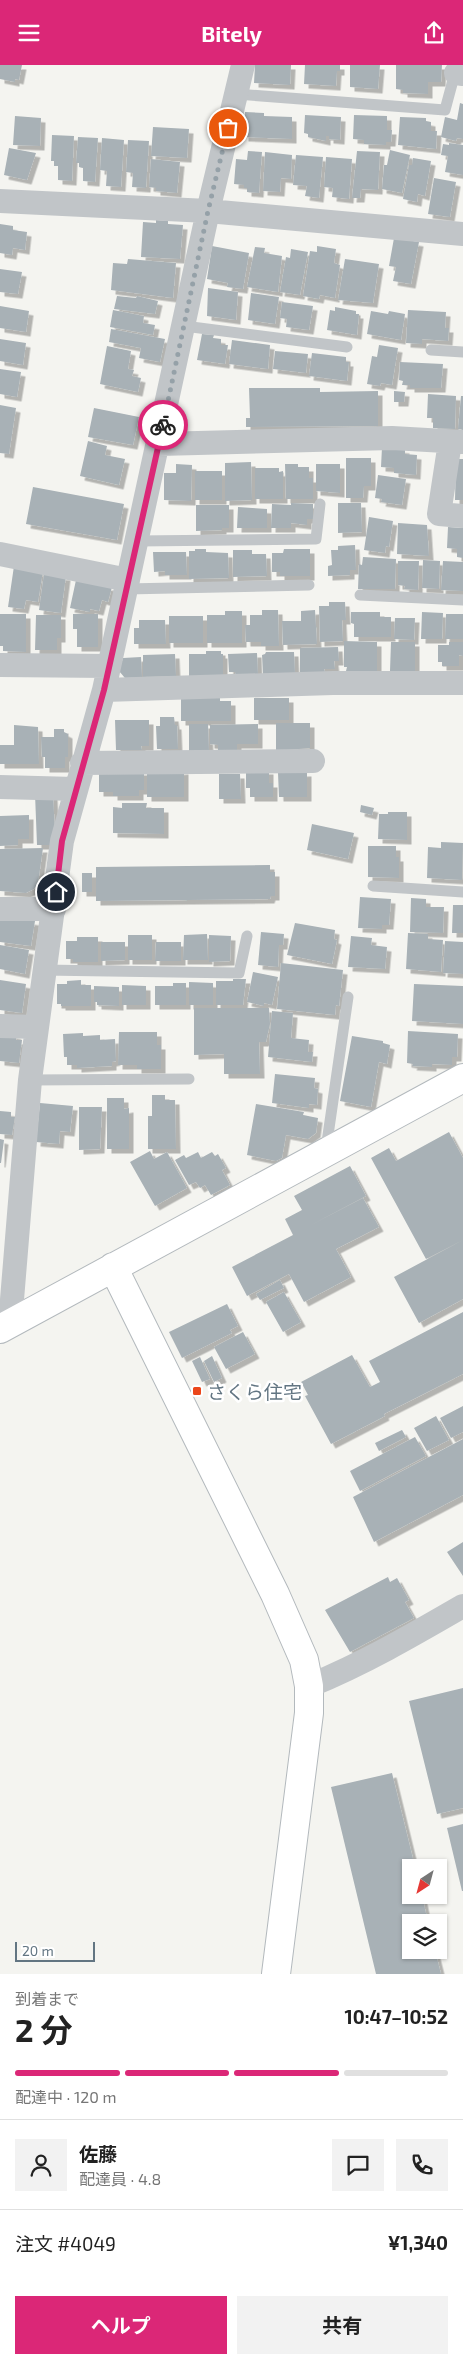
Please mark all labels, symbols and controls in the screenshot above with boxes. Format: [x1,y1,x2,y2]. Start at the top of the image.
icon: menu [15,19,43,47]
icon: share [420,19,448,47]
text: Bitely [201,20,262,46]
pin [207,107,249,149]
icon: bag [214,114,242,142]
courier [138,400,188,450]
icon: bike [149,411,177,439]
pin [35,871,77,913]
icon: home [42,878,70,906]
place label: さくら住宅 [207,1380,302,1403]
marker: さくら住宅 [191,1385,203,1397]
north arrow [402,1859,448,1904]
map controls [402,1859,447,1959]
button: layers [402,1914,447,1959]
scale bar [15,1939,95,1962]
text: 20 m [22,1942,54,1959]
text: 到着まで [15,1989,79,2008]
text: 10:47–10:52 [345,2005,448,2028]
text: 2 分 [15,2010,73,2048]
text: 配達中 · 120 m [15,2087,117,2106]
button: person [15,2139,67,2191]
button: chat [332,2139,384,2191]
button: phone [396,2139,448,2191]
text: 佐藤 [79,2142,117,2165]
text: 配達員 · 4.8 [79,2169,161,2188]
text: ¥1,340 [388,2231,448,2254]
text: 注文 #4049 [15,2232,116,2255]
button: ヘルプ [15,2296,227,2354]
button: 共有 [237,2296,448,2354]

